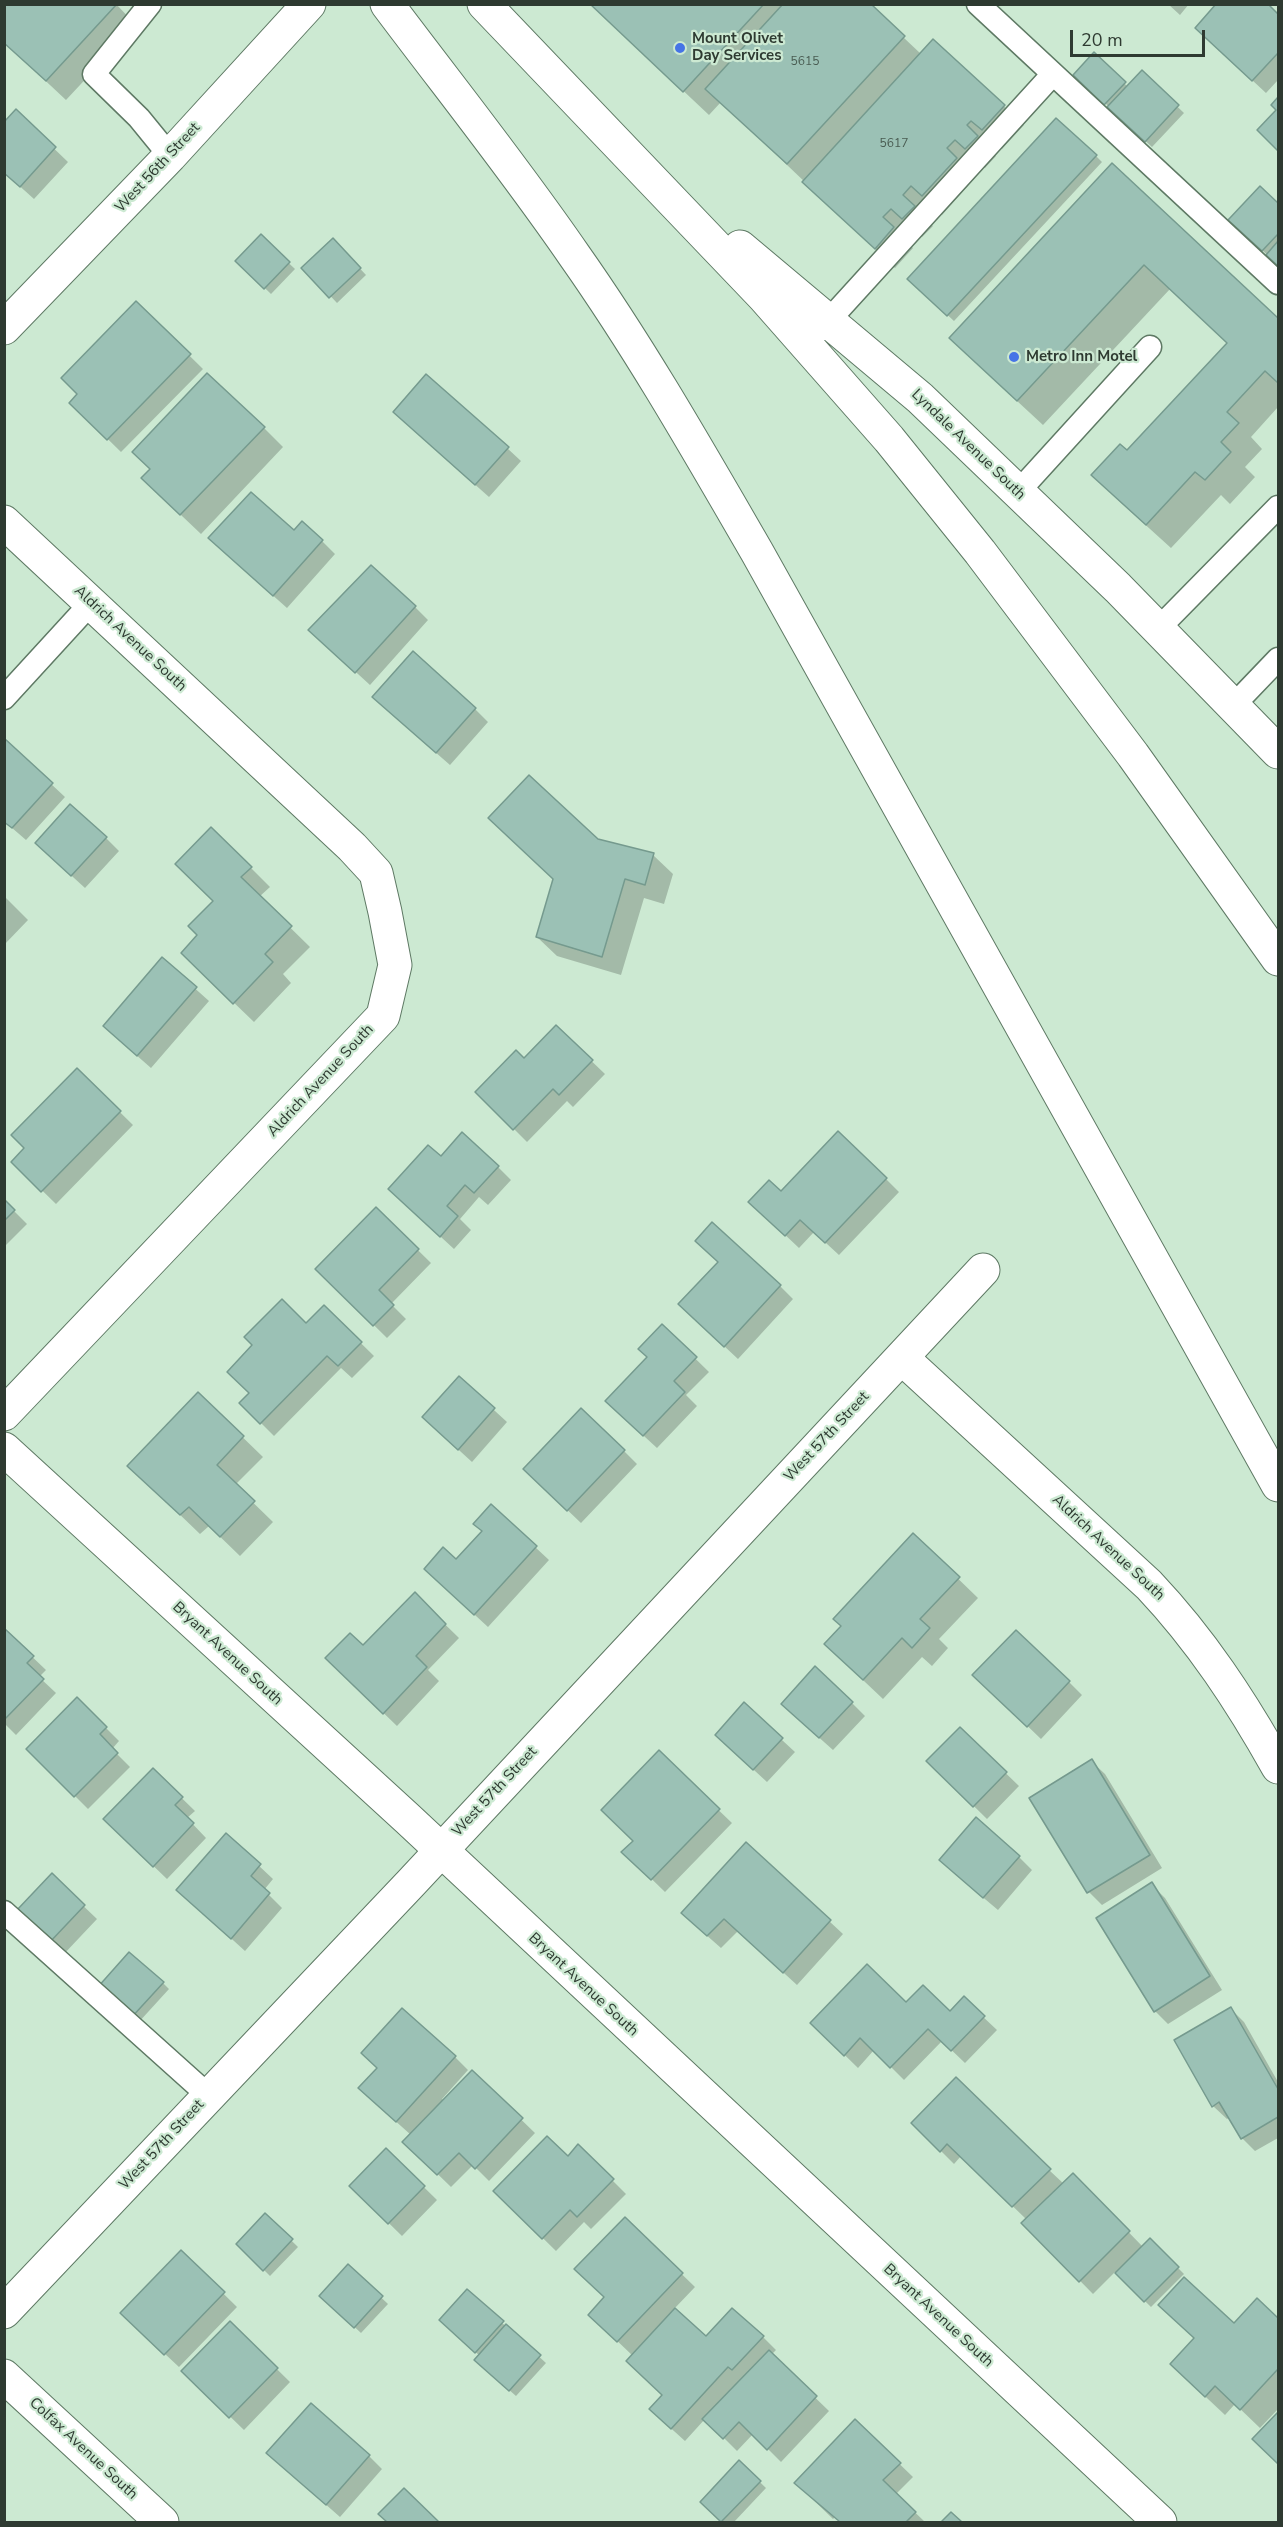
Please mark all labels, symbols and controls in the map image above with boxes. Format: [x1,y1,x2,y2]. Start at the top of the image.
scale bar [1073,18,1208,56]
text: 20 m [1081,28,1123,52]
place label: Mount Olivet Day Services [692,30,783,65]
marker: Mount Olivet Day Services [673,41,687,55]
house number: 5615 [791,55,819,69]
street label: West 56th Street [112,119,204,217]
house number: 5617 [880,137,908,151]
place label: Metro Inn Motel [1026,348,1137,366]
marker: Metro Inn Motel [1007,350,1021,364]
street label: Lyndale Avenue South [907,386,1029,504]
street label: Aldrich Avenue South [70,582,190,696]
street label: Aldrich Avenue South [264,1021,378,1141]
street label: West 57th Street [781,1388,873,1486]
street label: Aldrich Avenue South [1048,1491,1168,1605]
street label: Bryant Avenue South [168,1598,286,1710]
street label: West 57th Street [449,1743,541,1841]
street label: Bryant Avenue South [524,1929,642,2041]
street label: West 57th Street [116,2096,208,2194]
street label: Bryant Avenue South [879,2260,997,2372]
street label: Colfax Avenue South [25,2394,141,2504]

